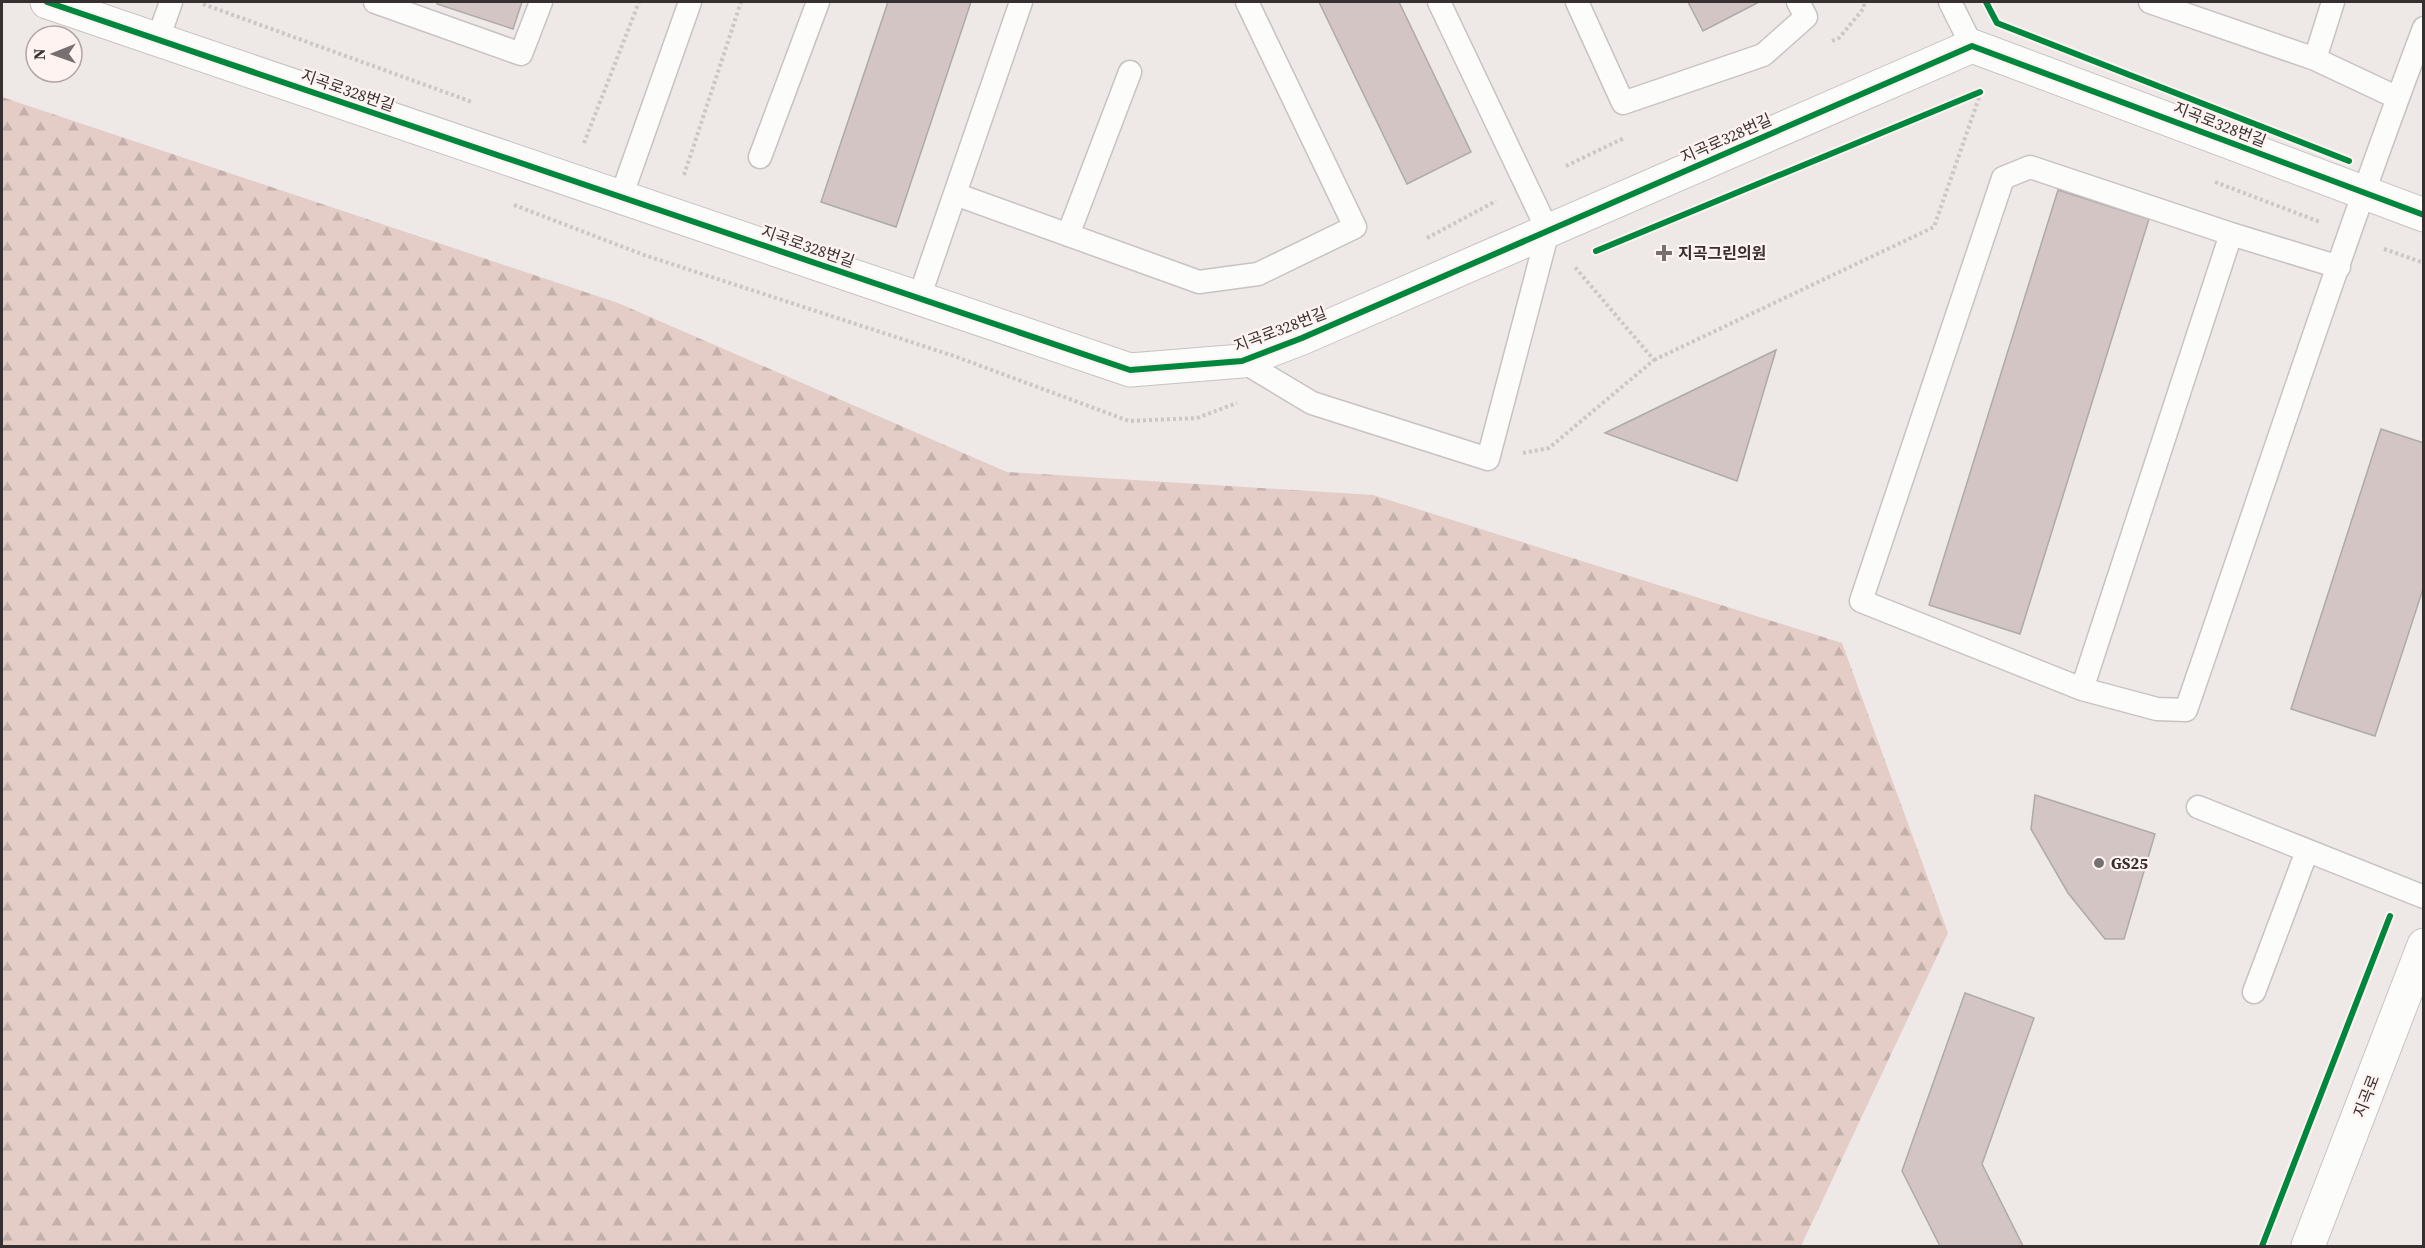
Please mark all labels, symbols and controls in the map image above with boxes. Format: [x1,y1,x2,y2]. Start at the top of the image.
north arrow [24,24,84,84]
text: N [28,48,50,60]
street label: 지곡로328번길 [298,64,398,116]
street label: 지곡로328번길 [2170,96,2270,152]
street label: 지곡로328번길 [1677,108,1775,168]
street label: 지곡로328번길 [758,220,858,272]
place label: 지곡그린의원 [1678,242,1766,264]
marker: 지곡그린의원 [1655,244,1673,262]
street label: 지곡로328번길 [1230,301,1330,357]
place label: GS25 [2111,852,2148,874]
marker: GS25 [2092,856,2106,870]
street label: 지곡로 [2348,1071,2384,1121]

